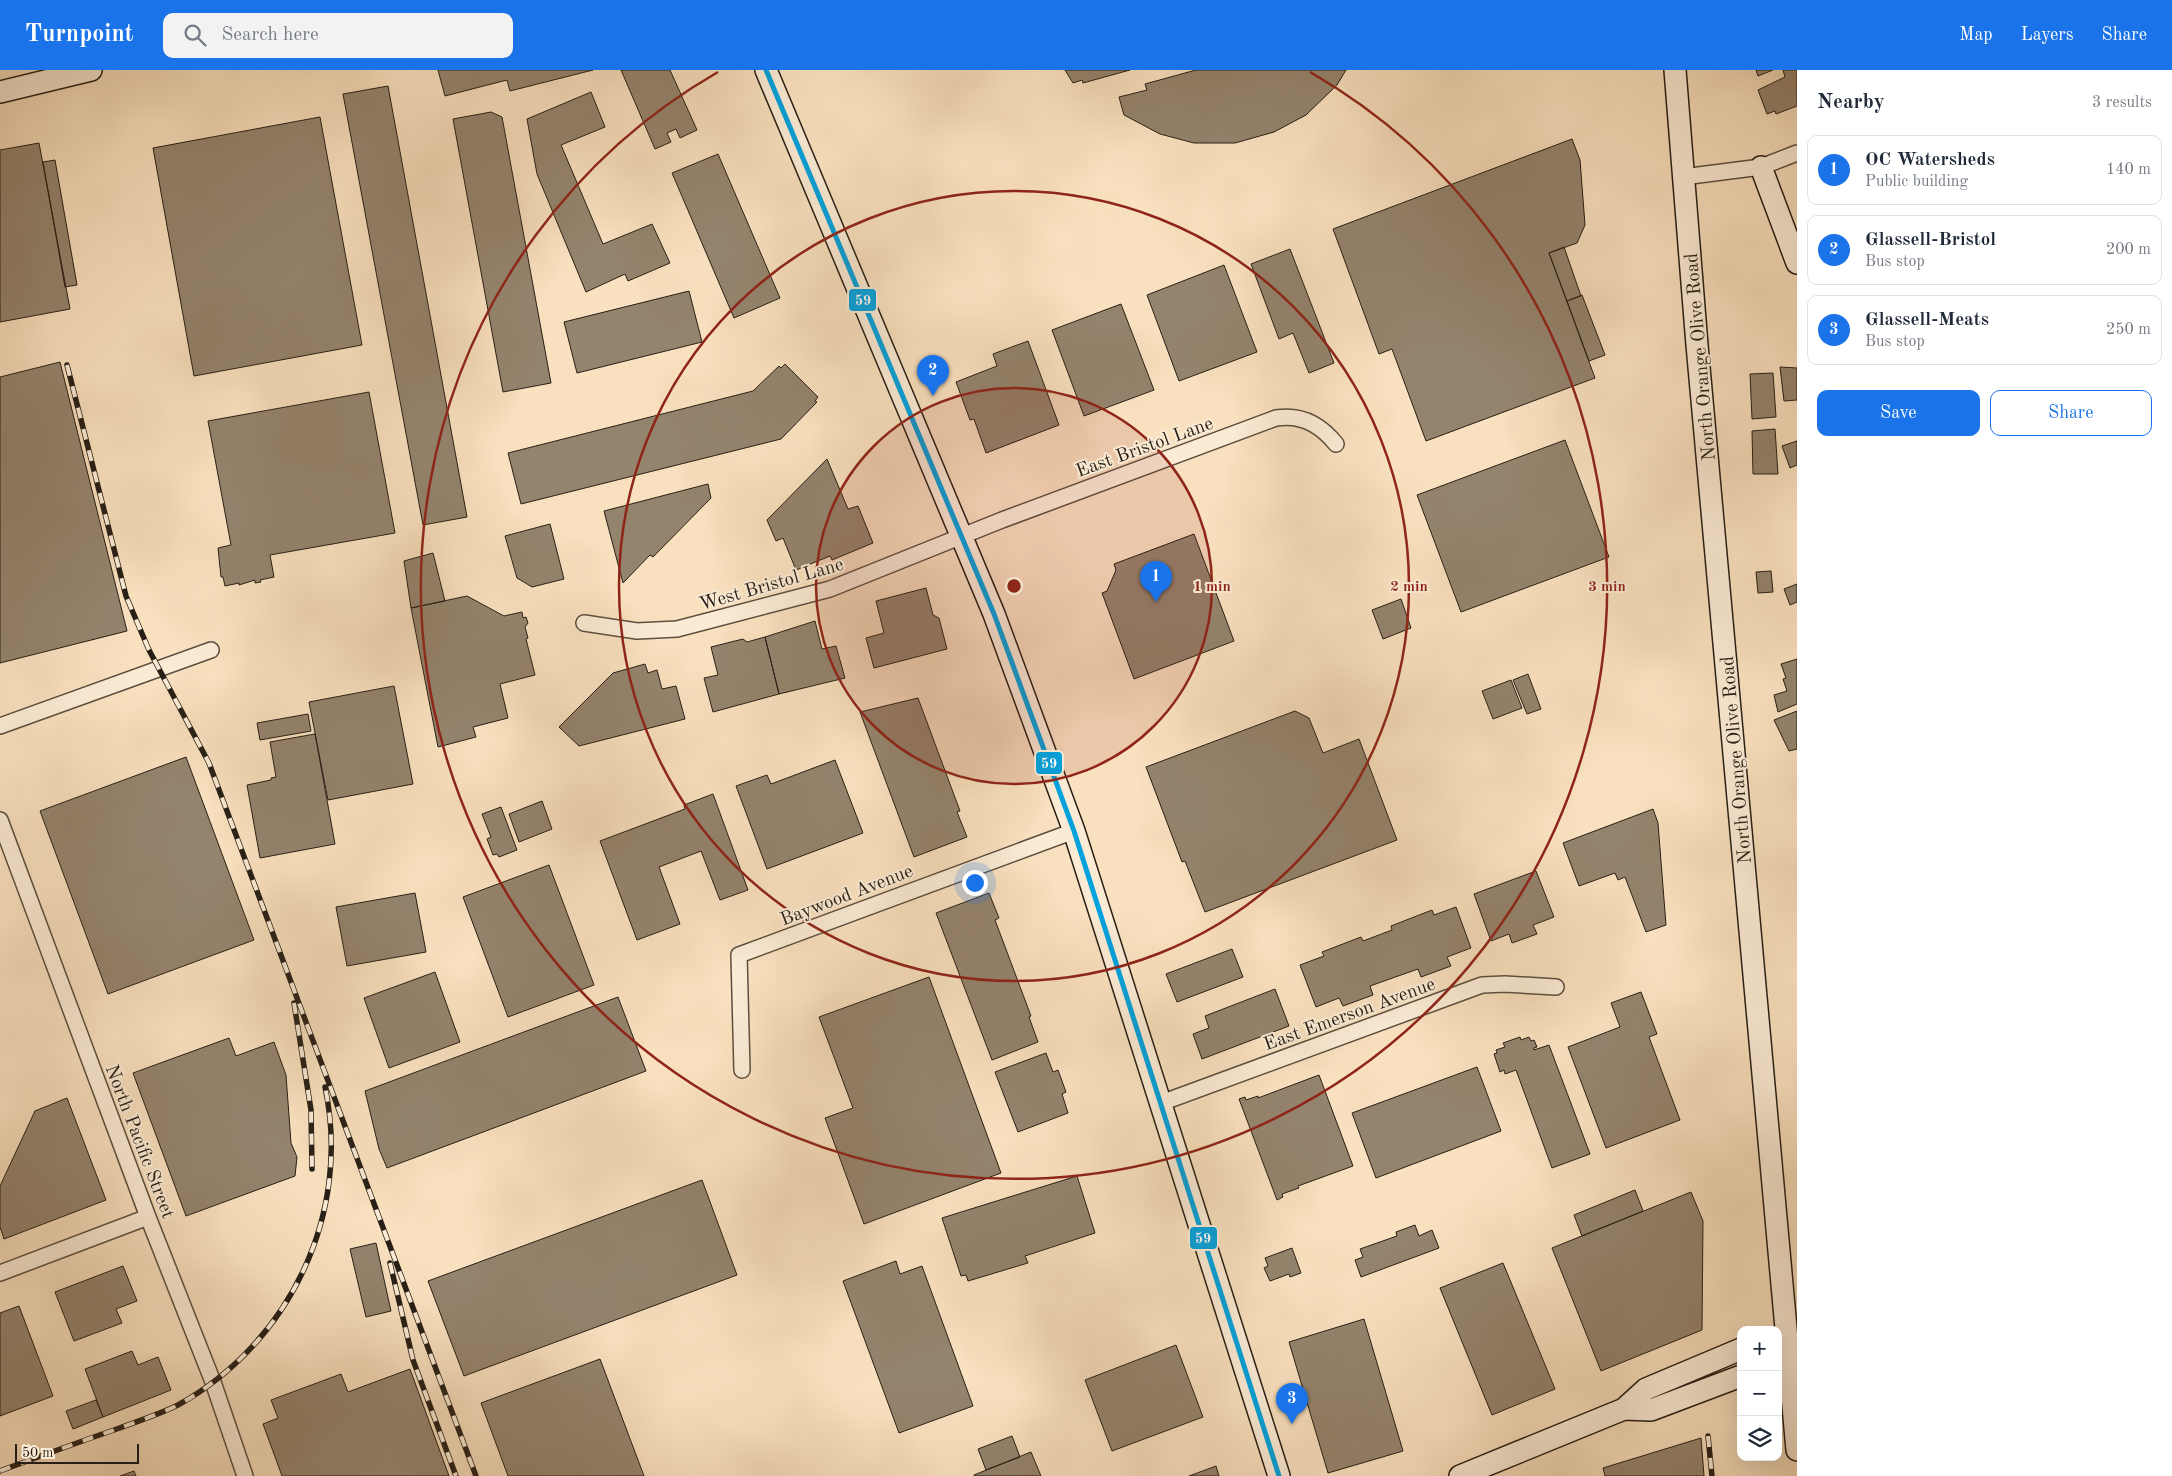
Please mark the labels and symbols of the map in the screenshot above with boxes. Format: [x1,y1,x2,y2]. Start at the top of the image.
street label: North Orange Olive Road [1683,252,1720,461]
line badge: 59 [848,288,877,312]
text: 59 [855,294,871,308]
pin: 2 [917,355,949,396]
street label: East Bristol Lane [1074,415,1216,482]
street label: West Bristol Lane [697,556,846,615]
pin: 1 [1140,561,1172,602]
centre of rings [1005,577,1023,595]
text: 1 min [1193,580,1231,595]
text: 2 min [1390,580,1428,595]
text: 3 min [1588,580,1626,595]
street label: North Orange Olive Road [1719,655,1756,864]
line badge: 59 [1035,751,1063,775]
text: 59 [1041,757,1057,771]
street label: Baywood Avenue [778,862,916,930]
your location [962,870,988,896]
street label: East Emerson Avenue [1262,975,1438,1055]
street label: North Pacific Street [101,1062,177,1221]
line badge: 59 [1189,1226,1218,1250]
text: 59 [1195,1232,1211,1246]
pin: 3 [1276,1383,1308,1424]
scale bar [15,1441,139,1464]

